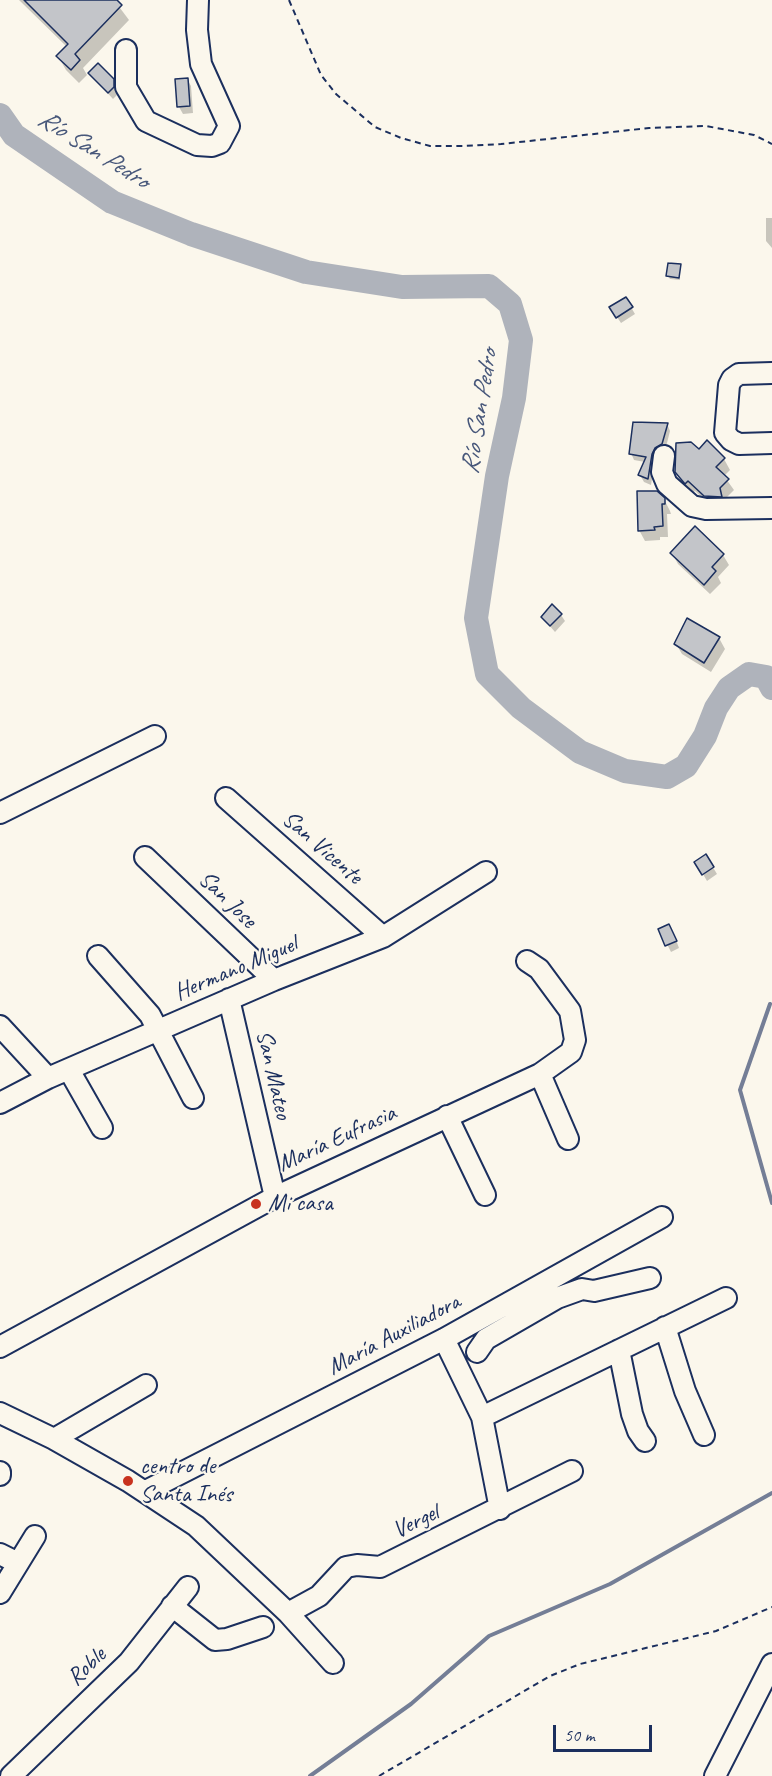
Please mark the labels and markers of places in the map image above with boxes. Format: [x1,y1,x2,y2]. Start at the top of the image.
place label: Mi casa [268,1190,333,1218]
marker: Mi casa [249,1197,263,1211]
place label: centro de Santa Inés [140,1453,232,1509]
marker: centro de Santa Inés [121,1474,135,1488]

